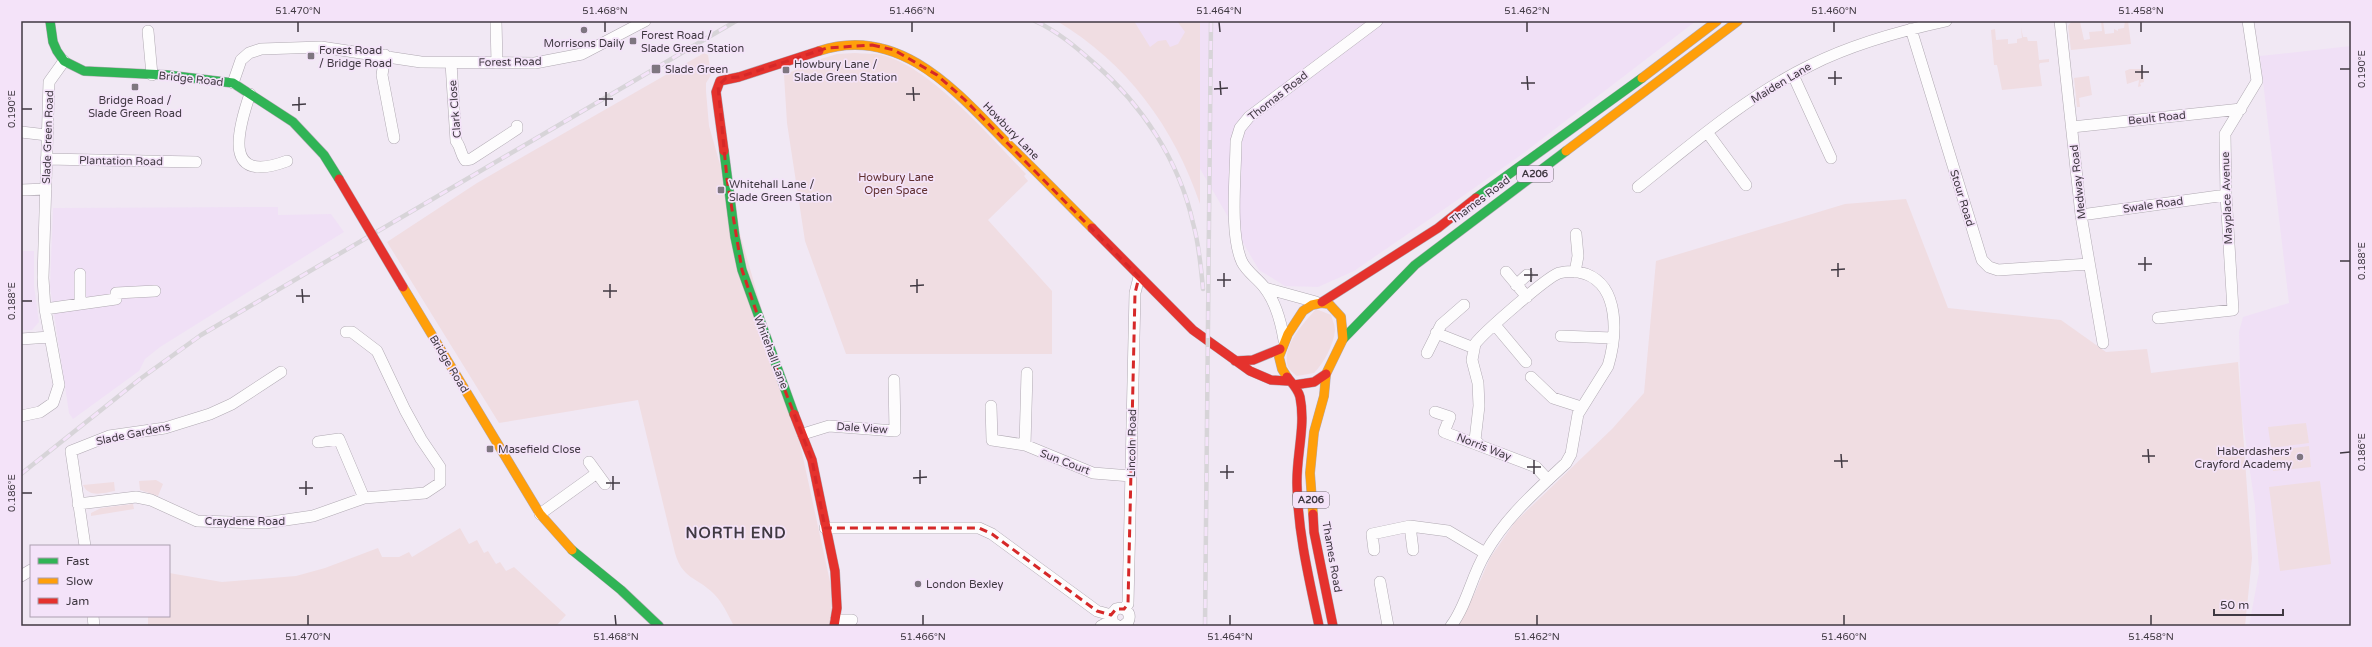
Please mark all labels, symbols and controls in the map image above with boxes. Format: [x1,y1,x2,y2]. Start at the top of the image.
text: 51.470°N [275,5,321,17]
text: 51.468°N [582,5,628,17]
text: 51.466°N [889,5,935,17]
text: 51.464°N [1196,5,1242,17]
text: 51.462°N [1504,5,1550,17]
text: 51.460°N [1811,5,1857,17]
text: 51.458°N [2118,5,2164,17]
marker: Morrisons Daily [579,25,589,35]
place label: Forest Road / Slade Green Station [641,29,744,55]
marker: Forest Road / Slade Green Station [628,36,638,46]
place label: Morrisons Daily [544,37,625,50]
place label: Forest Road / Bridge Road [319,44,392,70]
text: 0.190°E [2356,50,2368,88]
marker: Forest Road / Bridge Road [306,51,316,61]
street label: Forest Road [478,55,542,69]
place label: Howbury Lane / Slade Green Station [794,58,897,84]
street label: Maiden Lane [1749,60,1813,106]
marker: Slade Green [650,63,662,75]
place label: Slade Green [665,63,728,76]
marker: Howbury Lane / Slade Green Station [781,65,791,75]
street label: Bridge Road [158,69,224,89]
street label: Thomas Road [1246,69,1310,123]
street label: Clark Close [446,79,464,139]
marker: Bridge Road / Slade Green Road [130,82,140,92]
text: 0.190°E [6,90,18,128]
street label: Slade Green Road [40,90,56,184]
place label: Bridge Road / Slade Green Road [88,94,182,120]
street label: Howbury Lane [980,99,1042,163]
street label: Beult Road [2128,109,2187,127]
street label: Medway Road [2068,144,2088,220]
street label: Mayplace Avenue [2219,151,2235,245]
street label: Plantation Road [79,154,163,168]
road number: A206 [1517,166,1553,182]
street label: Stour Road [1947,168,1977,228]
park label: Howbury Lane Open Space [858,171,934,197]
street label: Thames Road [1447,173,1513,227]
place label: Whitehall Lane / Slade Green Station [729,178,832,204]
marker: Whitehall Lane / Slade Green Station [716,185,726,195]
street label: Swale Road [2122,194,2184,216]
text: 0.188°E [2356,242,2368,280]
text: 0.188°E [6,282,18,320]
street label: Whitehall Lane [751,313,791,391]
street label: Bridge Road [427,333,471,395]
street label: Lincoln Road [1125,409,1139,477]
street label: Slade Gardens [95,420,171,448]
street label: Dale View [836,420,888,436]
street label: Norris Way [1455,431,1513,463]
text: 0.186°E [2356,433,2368,471]
place label: Masefield Close [498,443,581,456]
marker: Masefield Close [485,444,495,454]
place label: Haberdashers' Crayford Academy [2195,445,2292,471]
street label: Sun Court [1038,447,1092,477]
marker: Haberdashers' Crayford Academy [2295,452,2305,462]
text: 0.186°E [6,474,18,512]
road number: A206 [1293,492,1329,508]
street label: Craydene Road [205,515,285,528]
street label: Thames Road [1319,521,1345,593]
district label: NORTH END [685,524,787,542]
legend [30,545,170,617]
text: Fast [66,554,90,568]
text: Slow [66,574,93,588]
place label: London Bexley [926,578,1003,591]
marker: London Bexley [913,579,923,589]
scale bar [2214,591,2283,617]
text: Jam [66,594,89,608]
text: 50 m [2220,598,2249,612]
text: 51.470°N [285,631,331,643]
text: 51.468°N [593,631,639,643]
text: 51.466°N [900,631,946,643]
text: 51.464°N [1207,631,1253,643]
text: 51.462°N [1514,631,1560,643]
text: 51.460°N [1821,631,1867,643]
text: 51.458°N [2128,631,2174,643]

